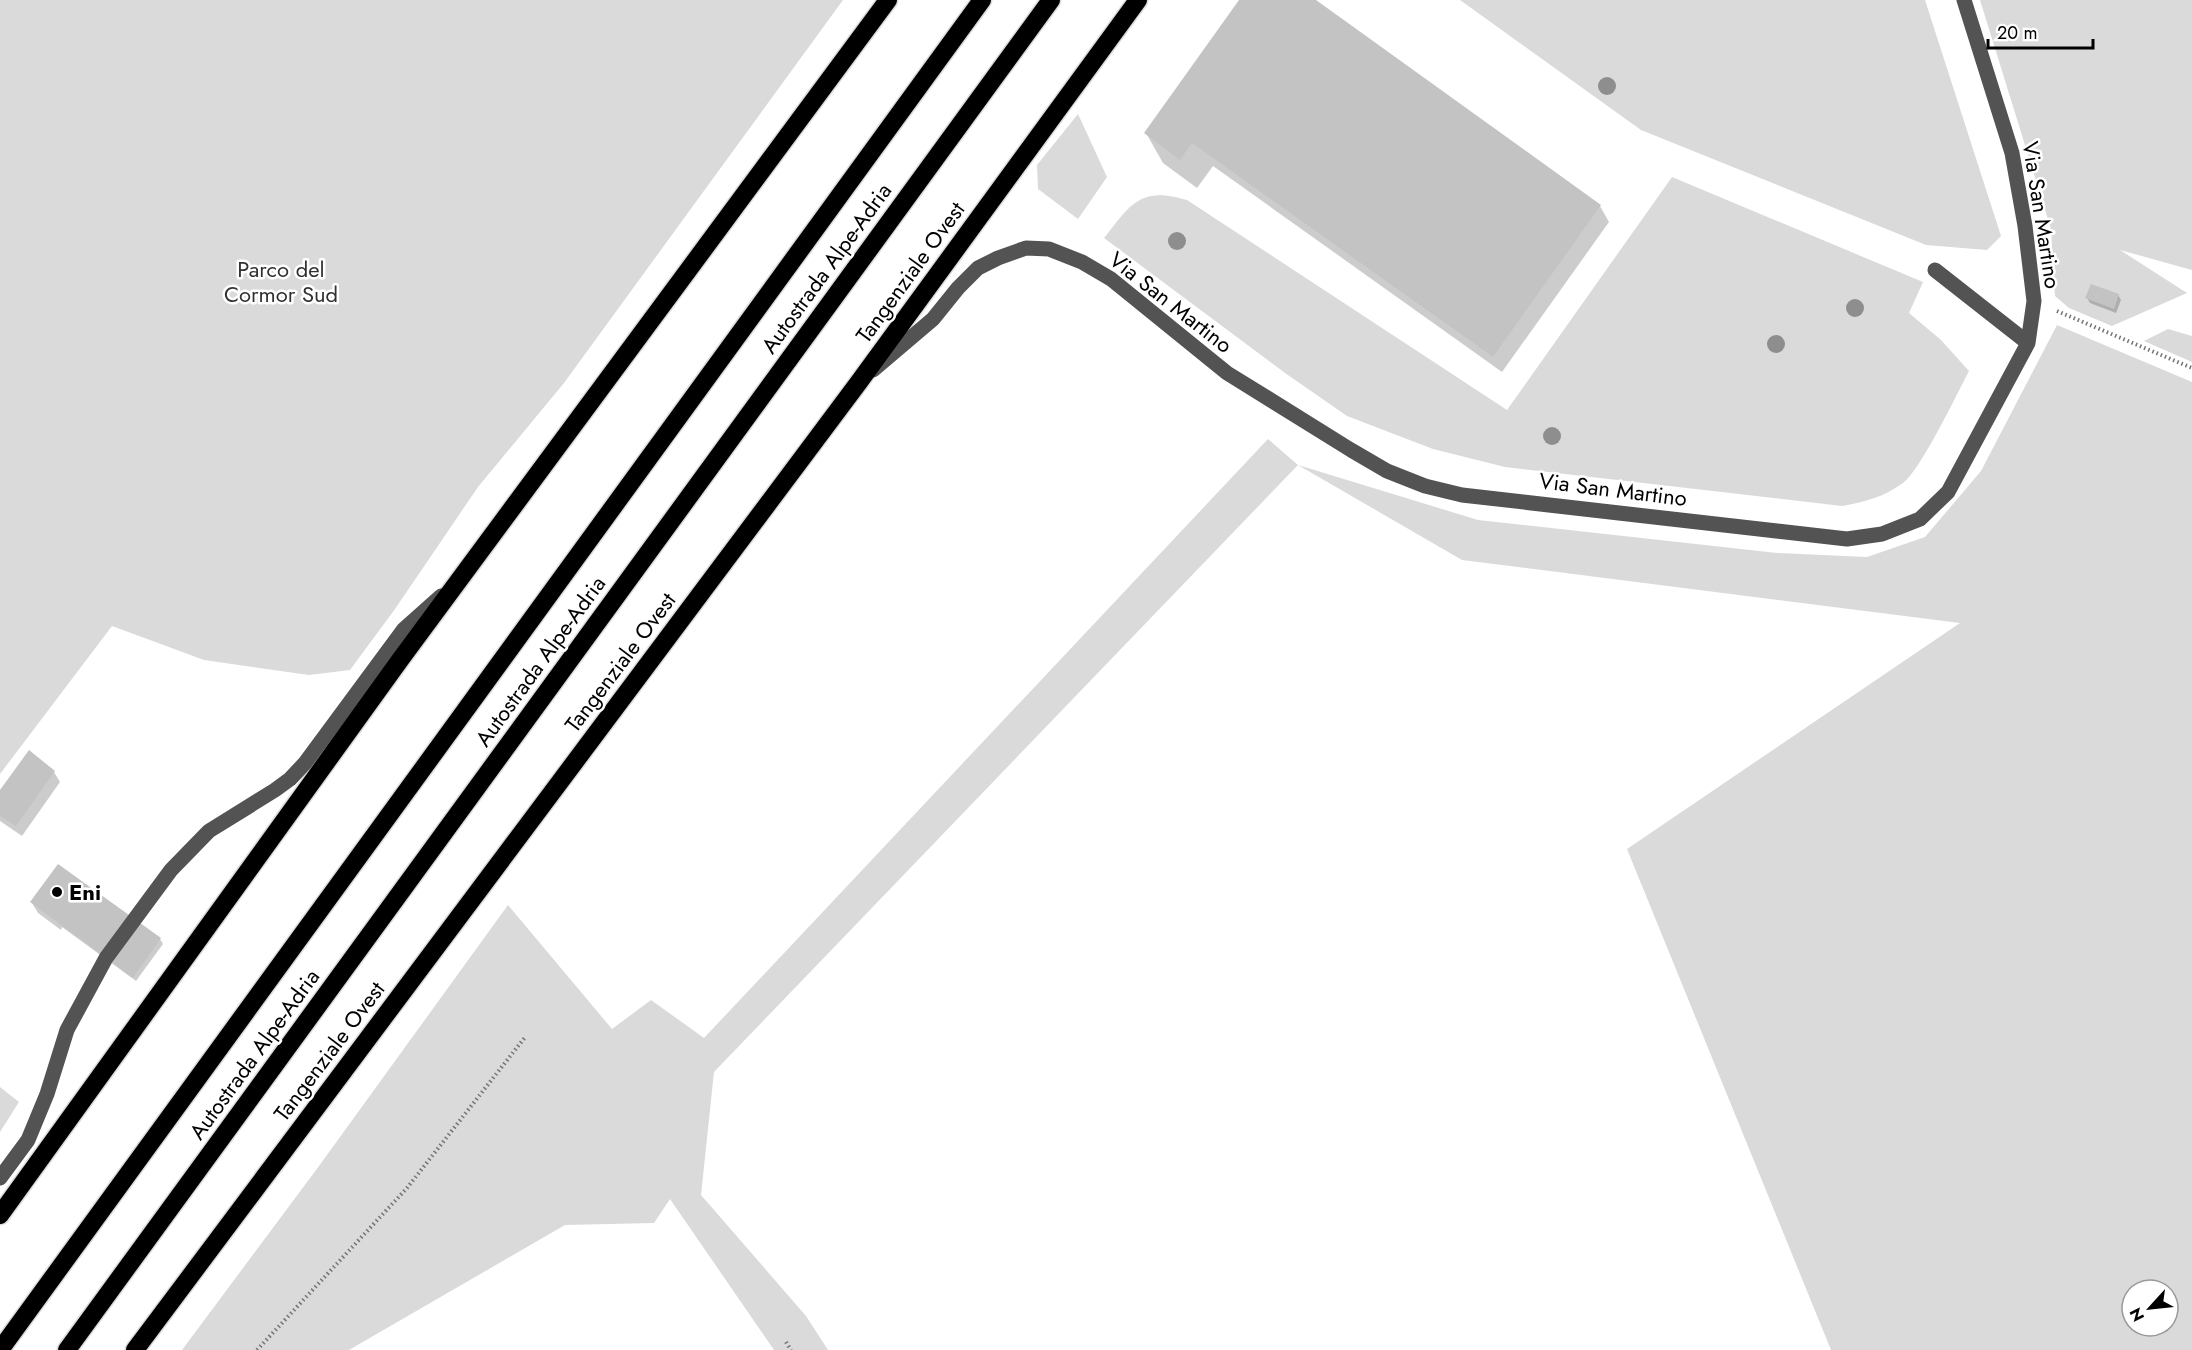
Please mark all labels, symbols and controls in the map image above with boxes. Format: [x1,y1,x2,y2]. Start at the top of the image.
scale bar [1988,12,2093,50]
text: 20 m [1997,20,2037,46]
street label: Via San Martino [2015,139,2069,291]
street label: Autostrada Alpe-Adria [753,176,899,360]
street label: Tangenziale Ovest [848,194,973,349]
street label: Via San Martino [1103,244,1239,360]
park label: Parco del Cormor Sud [224,253,338,310]
street label: Via San Martino [1537,464,1689,514]
street label: Autostrada Alpe-Adria [467,569,613,753]
street label: Tangenziale Ovest [557,585,684,739]
place label: Eni [69,876,101,908]
marker: Eni [50,885,64,899]
street label: Autostrada Alpe-Adria [181,962,327,1146]
street label: Tangenziale Ovest [266,974,393,1128]
north arrow [2120,1278,2180,1338]
text: N [2124,1304,2150,1325]

